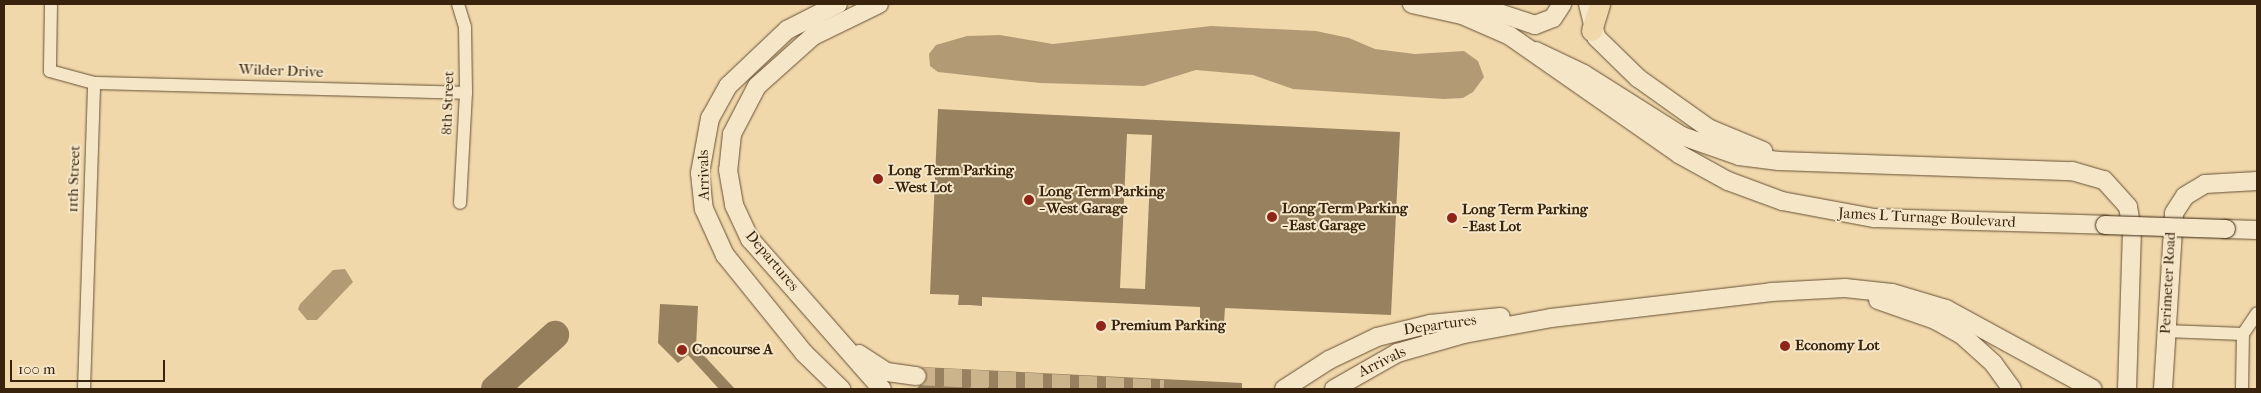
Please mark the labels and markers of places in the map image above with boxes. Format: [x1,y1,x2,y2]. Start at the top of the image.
place label: Long Term Parking - West Lot [888,161,1014,196]
marker: Long Term Parking - West Lot [872,173,884,185]
place label: Long Term Parking - West Garage [1039,182,1165,217]
marker: Long Term Parking - West Garage [1023,194,1035,206]
place label: Long Term Parking - East Garage [1282,199,1408,234]
place label: Long Term Parking - East Lot [1462,200,1588,235]
marker: Long Term Parking - East Garage [1266,211,1278,223]
marker: Long Term Parking - East Lot [1446,212,1458,224]
place label: Premium Parking [1111,317,1226,335]
marker: Premium Parking [1095,320,1107,332]
place label: Economy Lot [1795,337,1880,355]
marker: Economy Lot [1779,340,1791,352]
place label: Concourse A [692,341,773,359]
marker: Concourse A [676,344,688,356]

